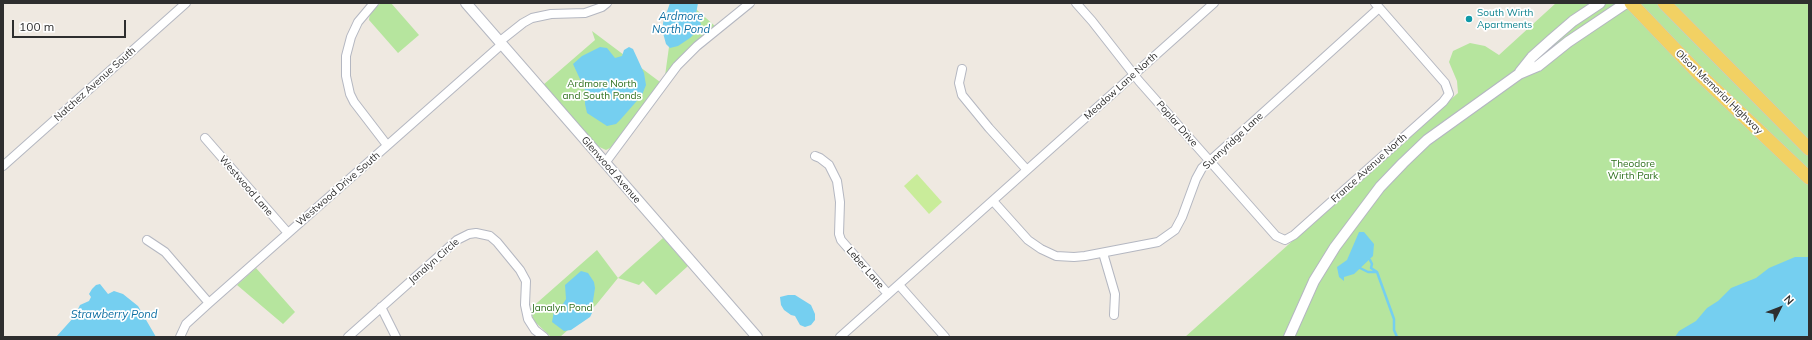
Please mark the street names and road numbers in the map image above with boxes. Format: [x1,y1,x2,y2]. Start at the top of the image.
street label: Natchez Avenue South [52,44,138,124]
street label: Olson Memorial Highway [1673,47,1765,137]
street label: Meadow Lane North [1082,50,1160,122]
street label: Poplar Drive [1154,99,1200,149]
street label: Sunnyridge Lane [1200,110,1266,172]
street label: France Avenue North [1329,131,1409,205]
street label: Glenwood Avenue [579,134,643,206]
street label: Westwood Drive South [294,149,382,229]
street label: Westwood Lane [217,153,275,219]
street label: Janalyn Circle [406,236,462,286]
street label: Leber Lane [844,245,886,291]

